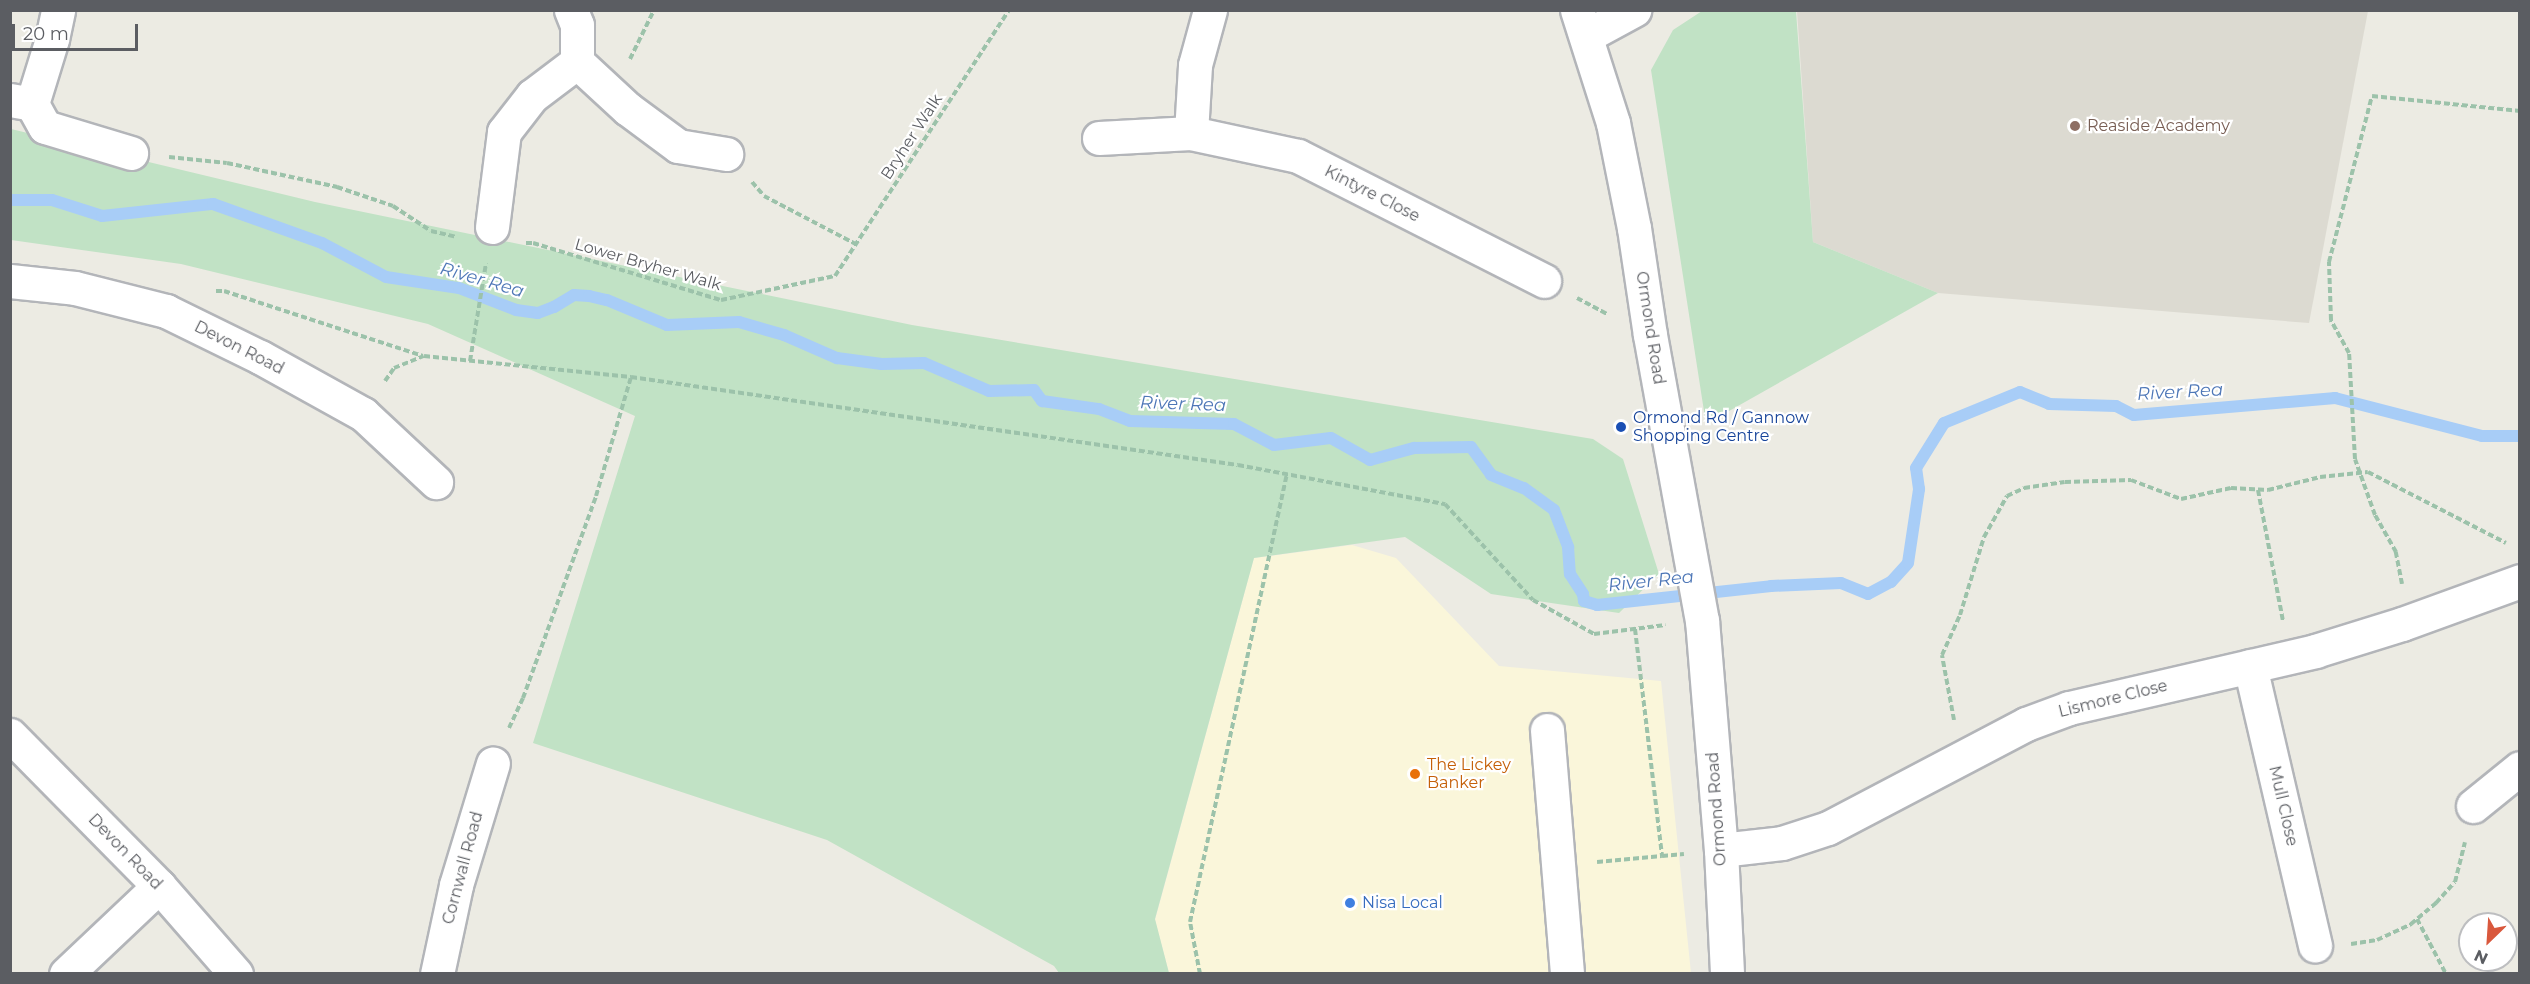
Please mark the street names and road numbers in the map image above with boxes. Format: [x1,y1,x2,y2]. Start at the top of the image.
street label: Bryher Walk [877,91,947,183]
street label: Kintyre Close [1321,162,1423,226]
street label: Lower Bryher Walk [573,235,723,295]
street label: Ormond Road [1632,270,1668,386]
street label: Devon Road [191,317,287,379]
street label: Lismore Close [2056,676,2170,722]
street label: Ormond Road [1703,751,1731,867]
street label: Mull Close [2264,764,2302,848]
street label: Devon Road [84,810,166,894]
street label: Cornwall Road [439,810,487,926]

